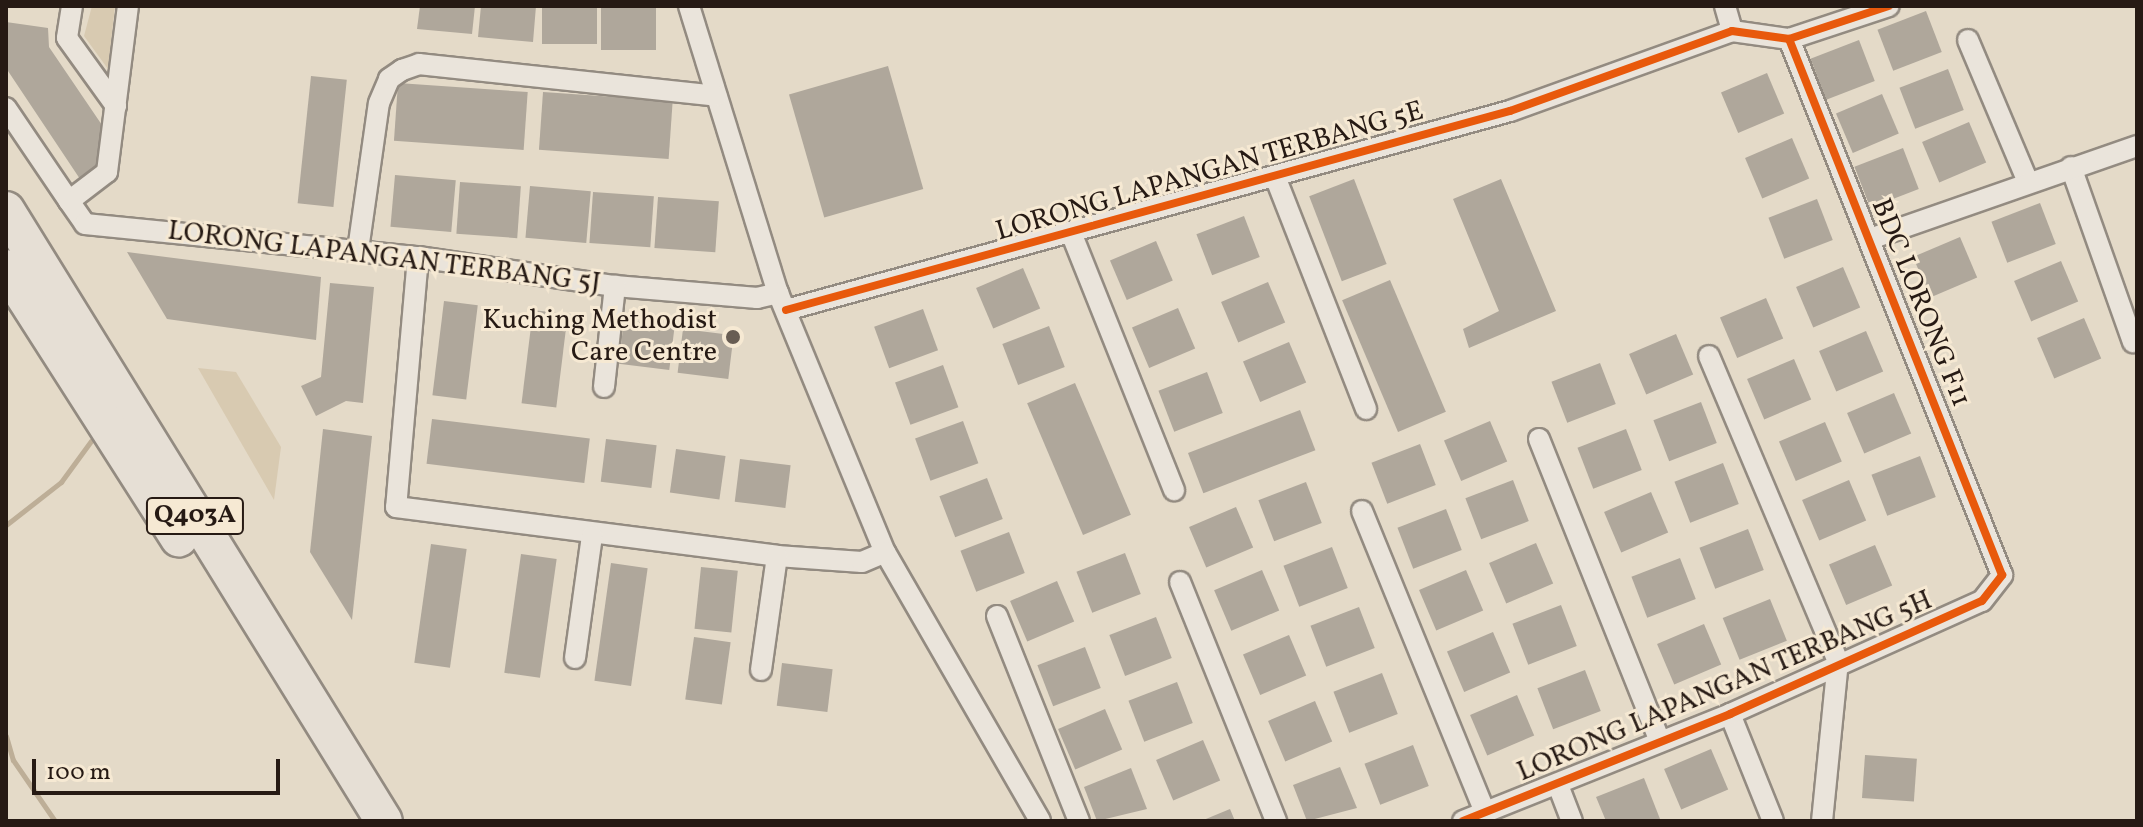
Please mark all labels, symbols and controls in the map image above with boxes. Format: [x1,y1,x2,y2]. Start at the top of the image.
street label: LORONG LAPANGAN TERBANG 5E [992,95,1428,249]
street label: BDC LORONG F11 [1863,194,1977,412]
street label: LORONG LAPANGAN TERBANG 5J [165,215,603,301]
place label: Kuching Methodist Care Centre [482,304,717,370]
marker: Kuching Methodist Care Centre [724,328,742,346]
road number: Q403A [145,494,245,538]
street label: LORONG LAPANGAN TERBANG 5H [1512,584,1938,790]
scale bar [36,743,284,793]
text: 100 m [46,756,111,790]

